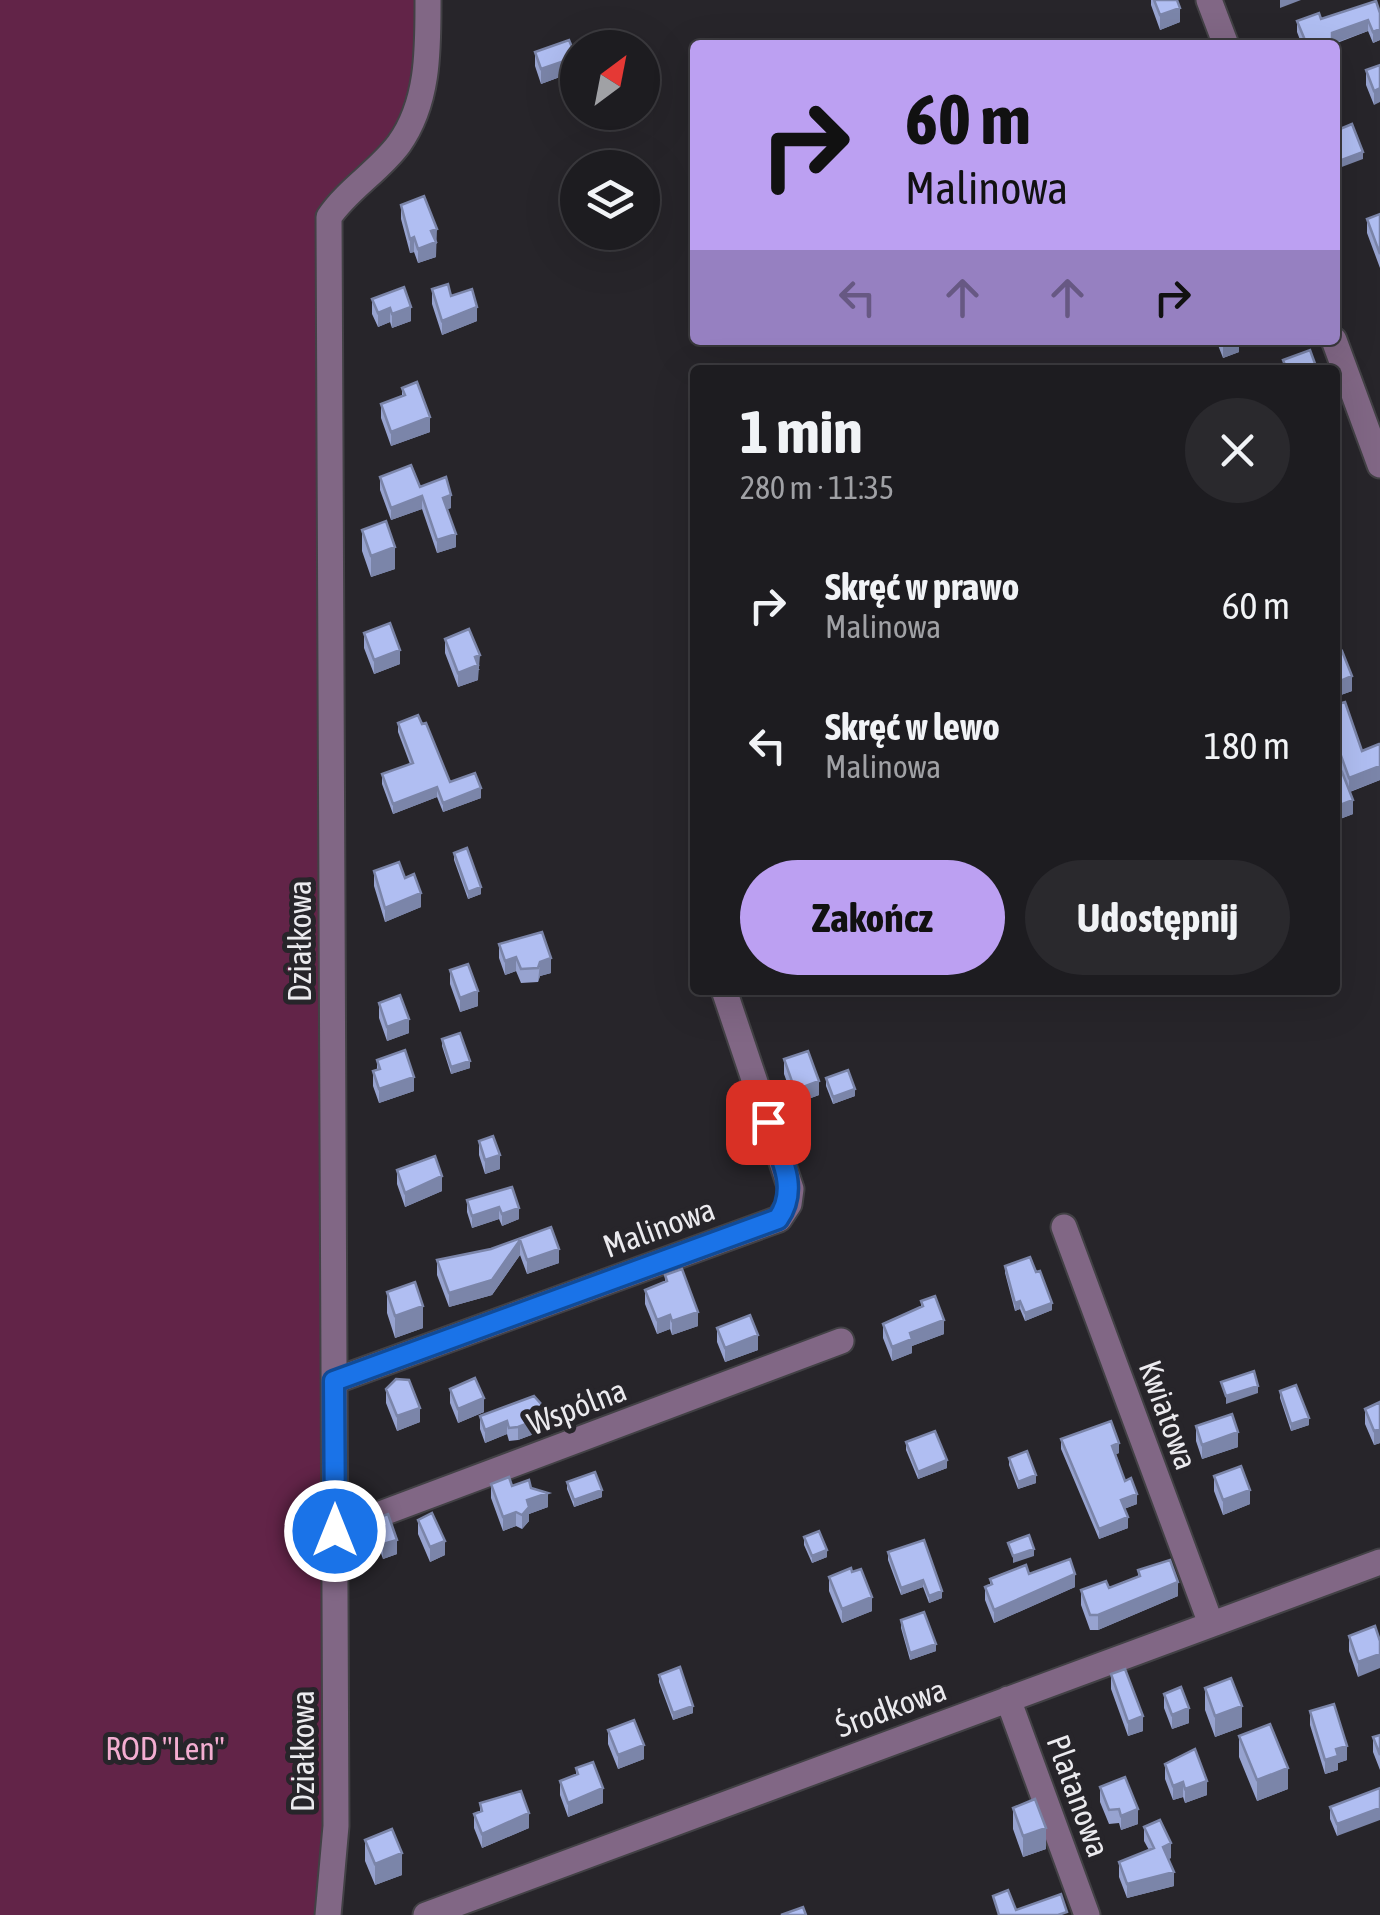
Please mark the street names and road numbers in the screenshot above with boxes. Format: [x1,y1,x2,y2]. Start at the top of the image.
street label: Działkowa [281,880,318,1002]
street label: Malinowa [598,1190,720,1265]
street label: Kwiatowa [1132,1355,1205,1474]
street label: Wspólna [522,1371,631,1442]
street label: Środkowa [831,1670,951,1745]
street label: Działkowa [284,1690,321,1812]
street label: Platanowa [1039,1730,1118,1862]

